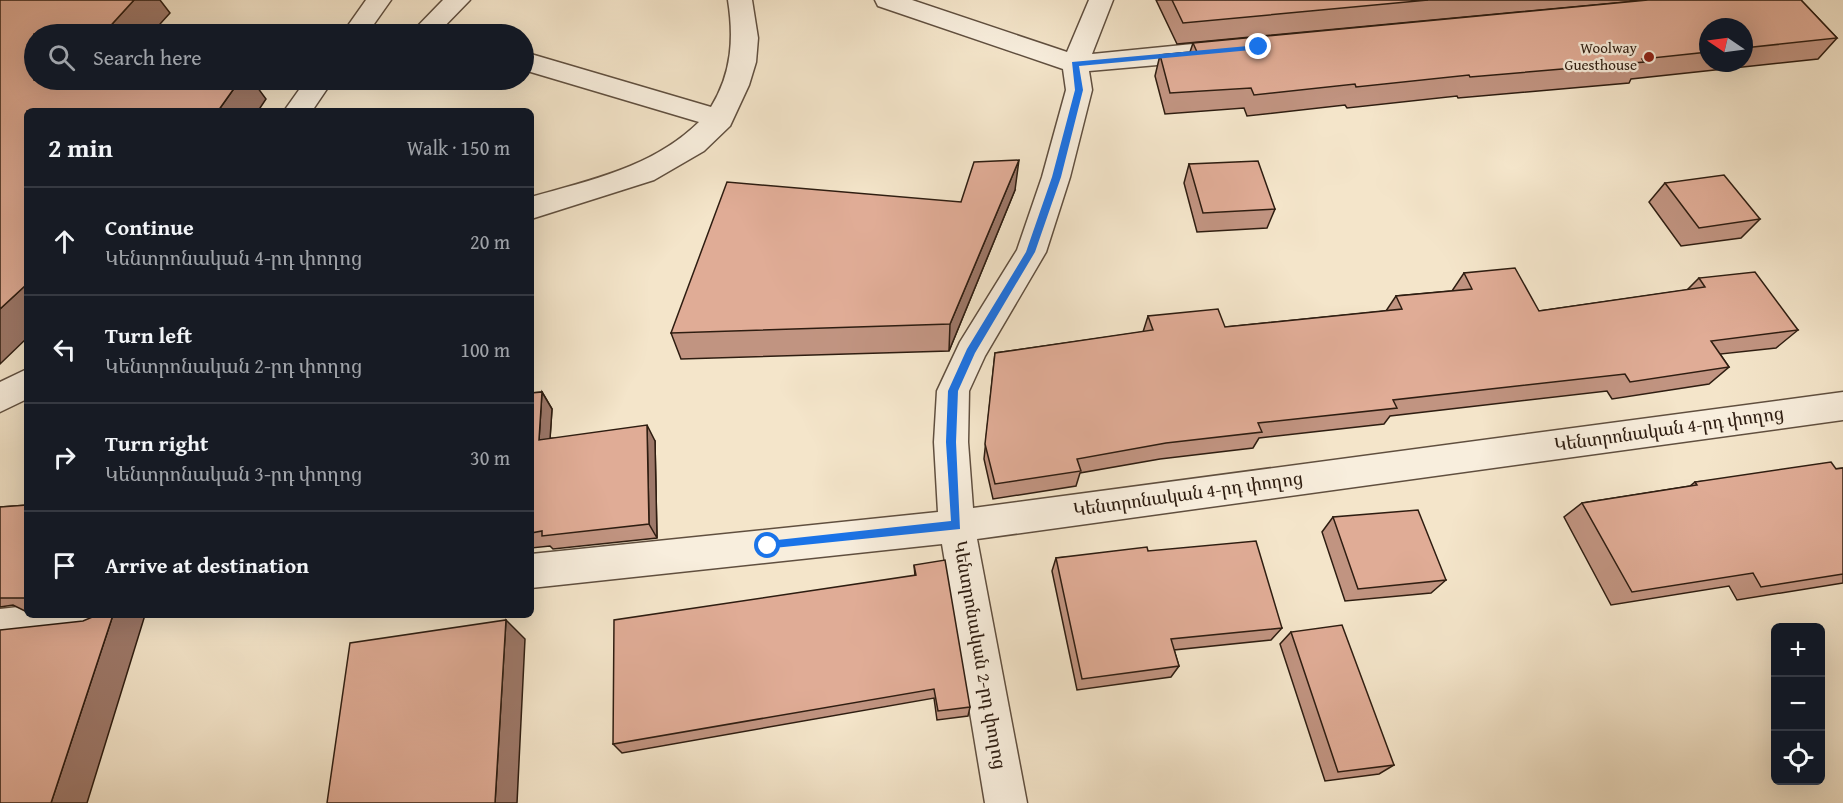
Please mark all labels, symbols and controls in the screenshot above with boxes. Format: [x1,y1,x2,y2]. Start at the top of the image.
north arrow [1699,18,1753,72]
search box [24,24,534,90]
route end [1245,33,1271,59]
place label: Woolway Guesthouse [1565,37,1638,75]
icon: search [45,41,78,74]
text: Search here [93,41,202,73]
marker: Woolway Guesthouse [1642,50,1656,64]
text: 2 min [48,128,113,167]
text: Walk · 150 m [407,133,510,162]
text: Continue [105,211,194,243]
icon: ahead [48,225,81,258]
text: 20 m [470,227,510,256]
text: Կենտրոնական 4-րդ փողոց [105,243,362,272]
text: Turn left [105,319,192,351]
icon: left [48,333,81,366]
text: 100 m [460,335,510,364]
text: Կենտրոնական 2-րդ փողոց [105,351,362,380]
street label: Կենտրոնական 4-րդ փողոց [1552,399,1785,458]
text: Turn right [105,427,208,459]
icon: right [48,441,81,474]
text: 30 m [470,443,510,472]
text: Կենտրոնական 3-րդ փողոց [105,459,362,488]
street label: Կենտրոնական 4-րդ փողոց [1071,464,1304,523]
route start [754,532,780,558]
street label: Կենտրոնական 2-րդ փողոց [947,539,1014,771]
icon: arrive [48,549,81,582]
text: Arrive at destination [105,549,309,581]
map controls [1771,623,1825,785]
button: + [1771,623,1825,677]
button: − [1771,677,1825,731]
button: locate [1771,731,1825,785]

